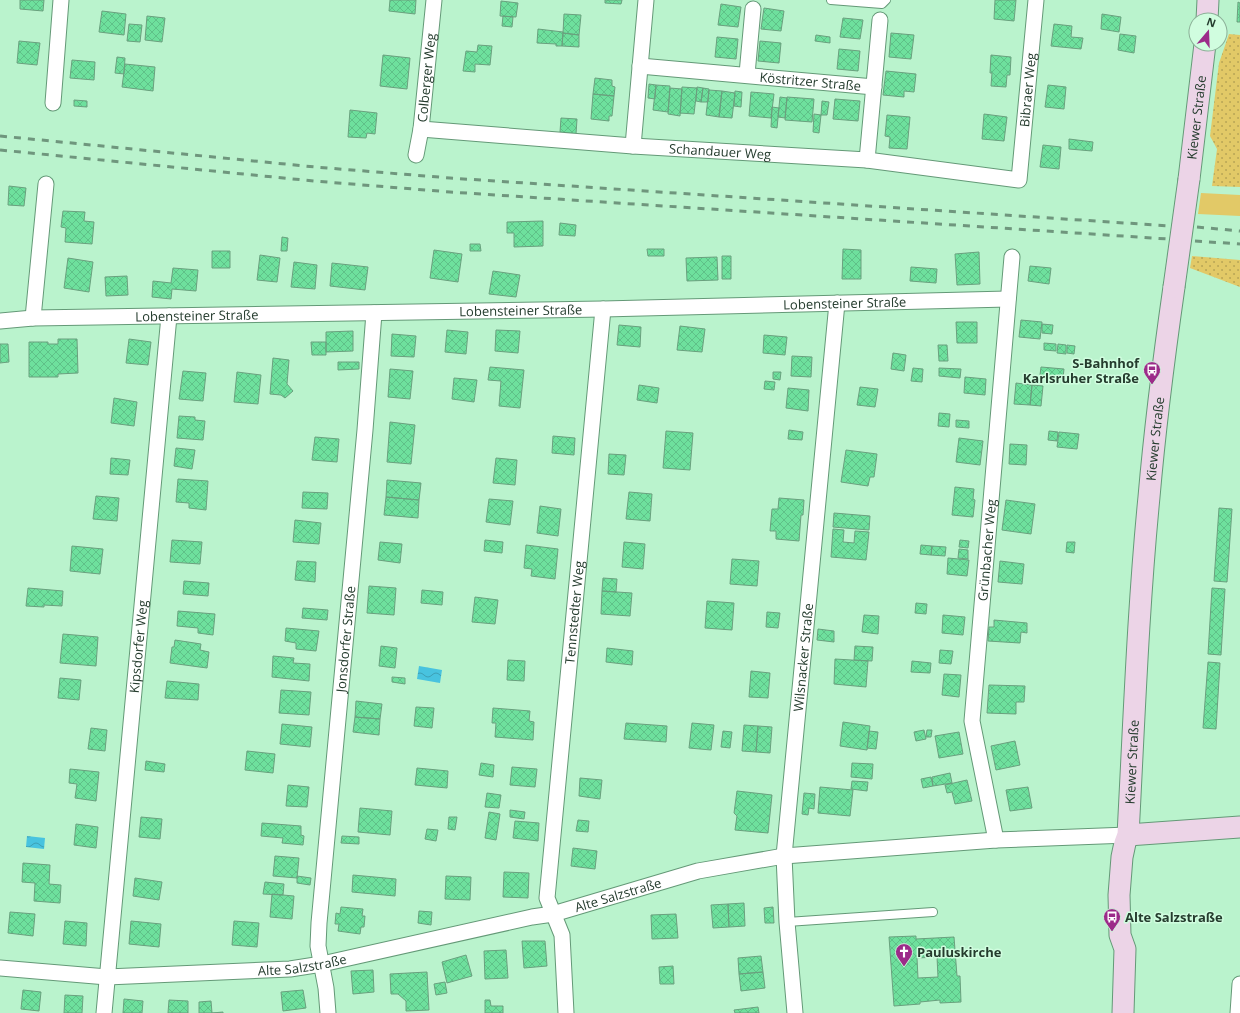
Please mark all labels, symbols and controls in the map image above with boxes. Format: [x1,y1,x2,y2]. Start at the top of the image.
north arrow [1188,12,1228,52]
text: N [1205,14,1218,31]
street label: Colberger Weg [413,32,440,123]
street label: Bibraer Weg [1015,52,1040,128]
street label: Köstritzer Straße [759,68,862,95]
street label: Kiewer Straße [1182,74,1210,160]
street label: Schandauer Weg [669,139,772,163]
street label: Lobensteiner Straße [783,293,906,314]
street label: Lobensteiner Straße [459,300,582,320]
street label: Lobensteiner Straße [135,305,259,325]
place label: S-Bahnhof Karlsruher Straße [1023,354,1140,387]
bus stop icon: S-Bahnhof Karlsruher Straße [1142,360,1162,385]
street label: Kiewer Straße [1141,396,1168,482]
street label: Grünbacher Weg [973,498,1000,602]
street label: Tennstedter Weg [560,560,588,665]
street label: Jonsdorfer Straße [331,585,359,695]
street label: Kipsdorfer Weg [125,599,151,694]
street label: Wilsnacker Straße [789,602,817,712]
street label: Kiewer Straße [1121,719,1143,805]
street label: Alte Salzstraße [572,873,663,916]
bus stop icon: Alte Salzstraße [1102,907,1122,932]
place label: Alte Salzstraße [1125,908,1223,926]
church icon: Pauluskirche [894,942,914,967]
place label: Pauluskirche [917,943,1002,961]
street label: Alte Salzstraße [257,950,348,979]

